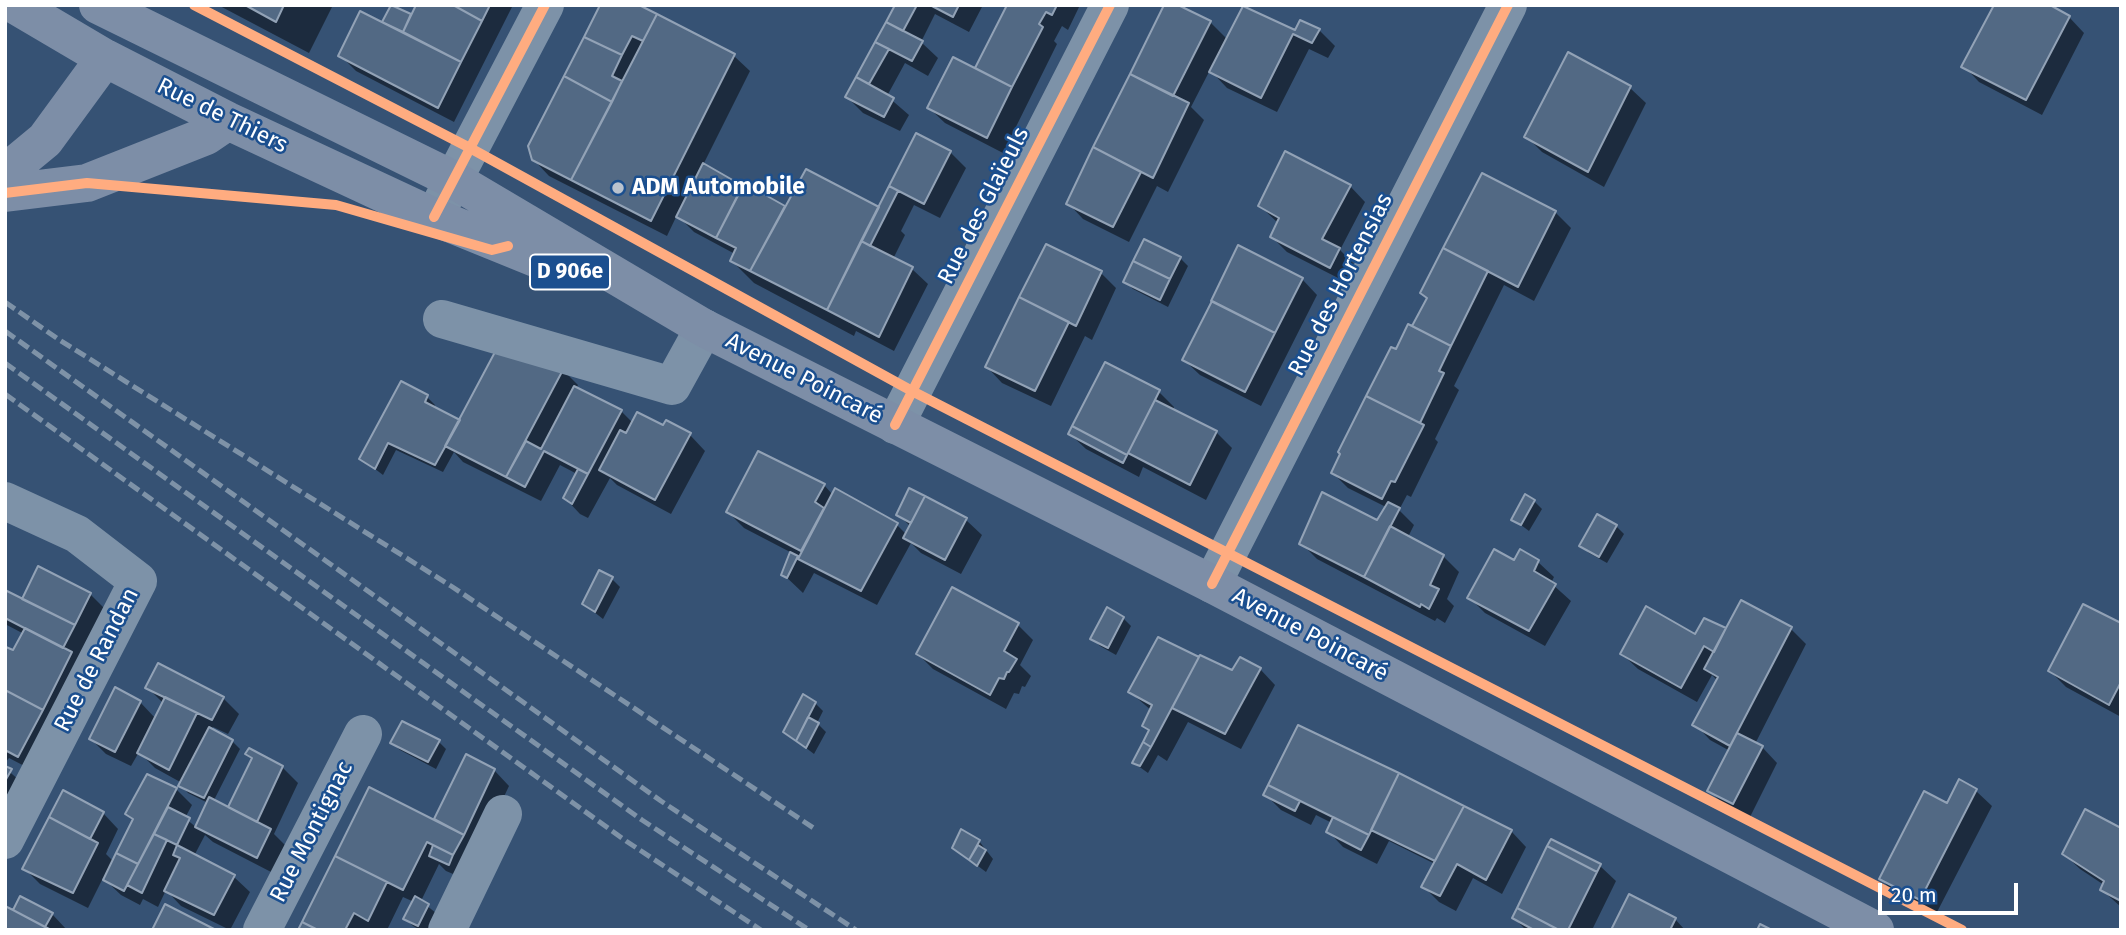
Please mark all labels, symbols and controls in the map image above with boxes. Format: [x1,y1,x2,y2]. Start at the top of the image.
street label: Rue de Thiers [152,72,292,160]
street label: Rue des Glaïeuls [933,123,1035,289]
place label: ADM Automobile [632,174,805,202]
marker: ADM Automobile [610,180,626,196]
street label: Rue des Hortensias [1283,189,1399,381]
road number: D 906e [530,254,610,290]
street label: Avenue Poincaré [721,328,887,430]
street label: Avenue Poincaré [1227,582,1393,688]
street label: Rue de Randan [49,583,145,737]
street label: Rue Montignac [265,757,359,907]
scale bar [1881,869,2021,913]
text: 20 m [1891,882,1937,908]

